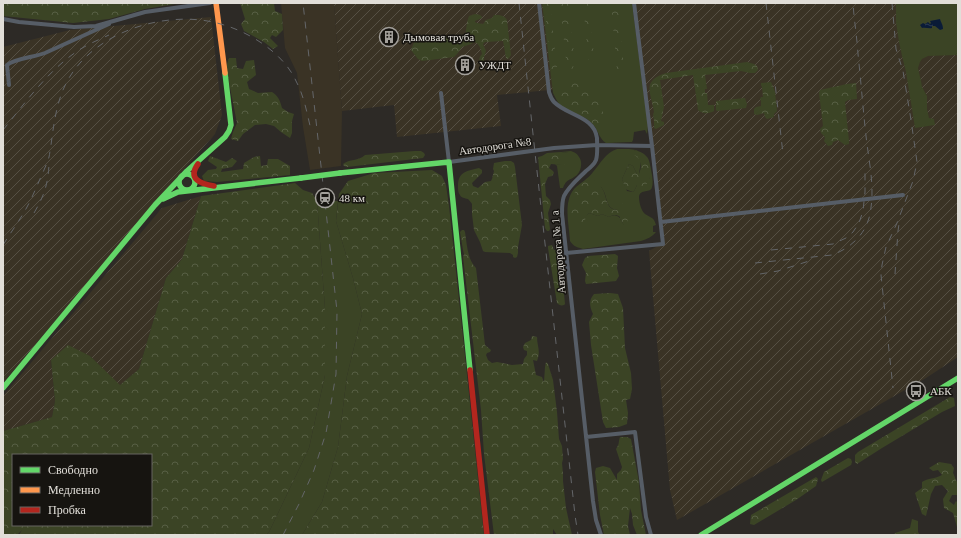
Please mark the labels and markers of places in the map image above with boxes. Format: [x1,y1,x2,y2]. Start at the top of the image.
building icon: Дымовая труба [378,26,400,48]
place label: Дымовая труба [403,31,474,43]
building icon: УЖДТ [454,54,476,76]
place label: УЖДТ [479,59,511,71]
station icon: 48 км [314,187,336,209]
place label: 48 км [339,192,365,204]
bus stop icon: АБК [905,380,927,402]
place label: АБК [930,385,952,397]

